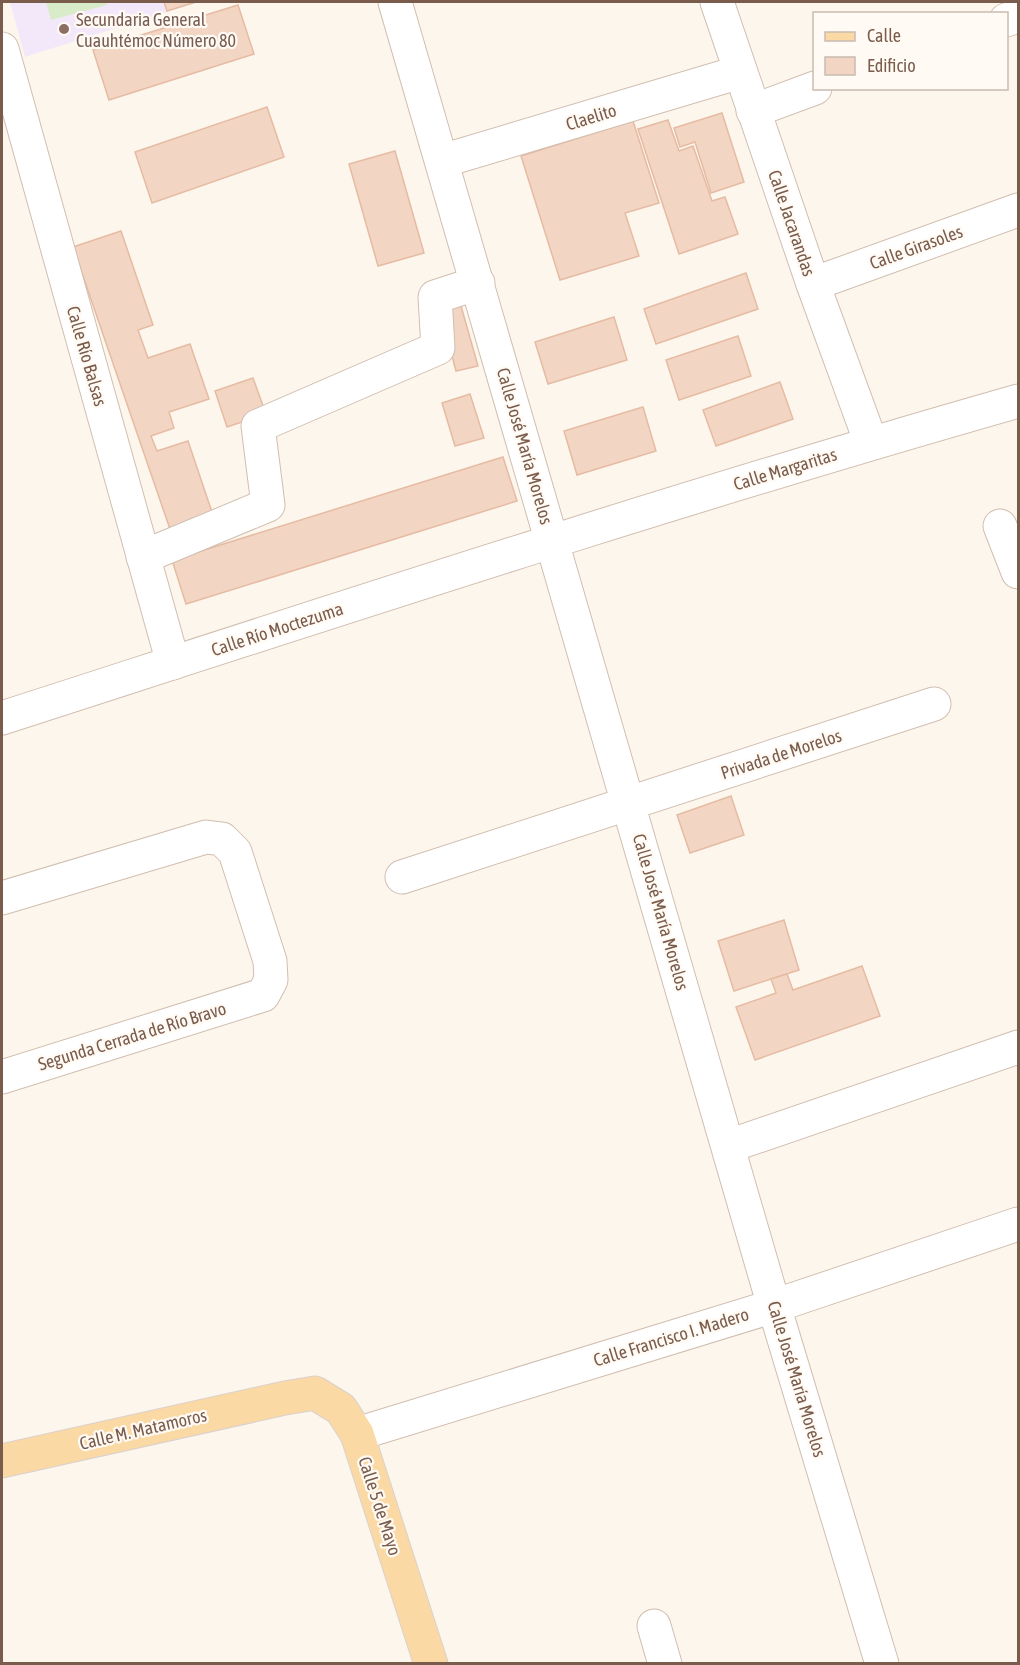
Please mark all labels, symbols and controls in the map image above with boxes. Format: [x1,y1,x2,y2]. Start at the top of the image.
place label: Secundaria General Cuauhtémoc Número 80 [76,9,236,51]
legend [813,12,1008,90]
marker: Secundaria General Cuauhtémoc Número 80 [57,22,71,36]
text: Calle [867,25,901,46]
text: Edificio [867,55,916,76]
street label: Claelito [563,99,619,135]
street label: Calle Jacarandas [764,167,820,279]
street label: Calle Girasoles [867,220,965,274]
street label: Calle Río Balsas [63,303,111,409]
street label: Calle José María Morelos [493,365,557,527]
street label: Calle Margaritas [731,443,839,495]
street label: Calle Río Moctezuma [208,598,346,660]
street label: Privada de Morelos [718,725,844,783]
street label: Calle José María Morelos [629,831,693,993]
street label: Segunda Cerrada de Río Bravo [36,997,228,1075]
street label: Calle José María Morelos [763,1299,831,1459]
street label: Calle Francisco I. Madero [591,1303,751,1371]
street label: Calle M. Matamoros [77,1404,209,1454]
street label: Calle 5 de Mayo [354,1454,406,1558]

